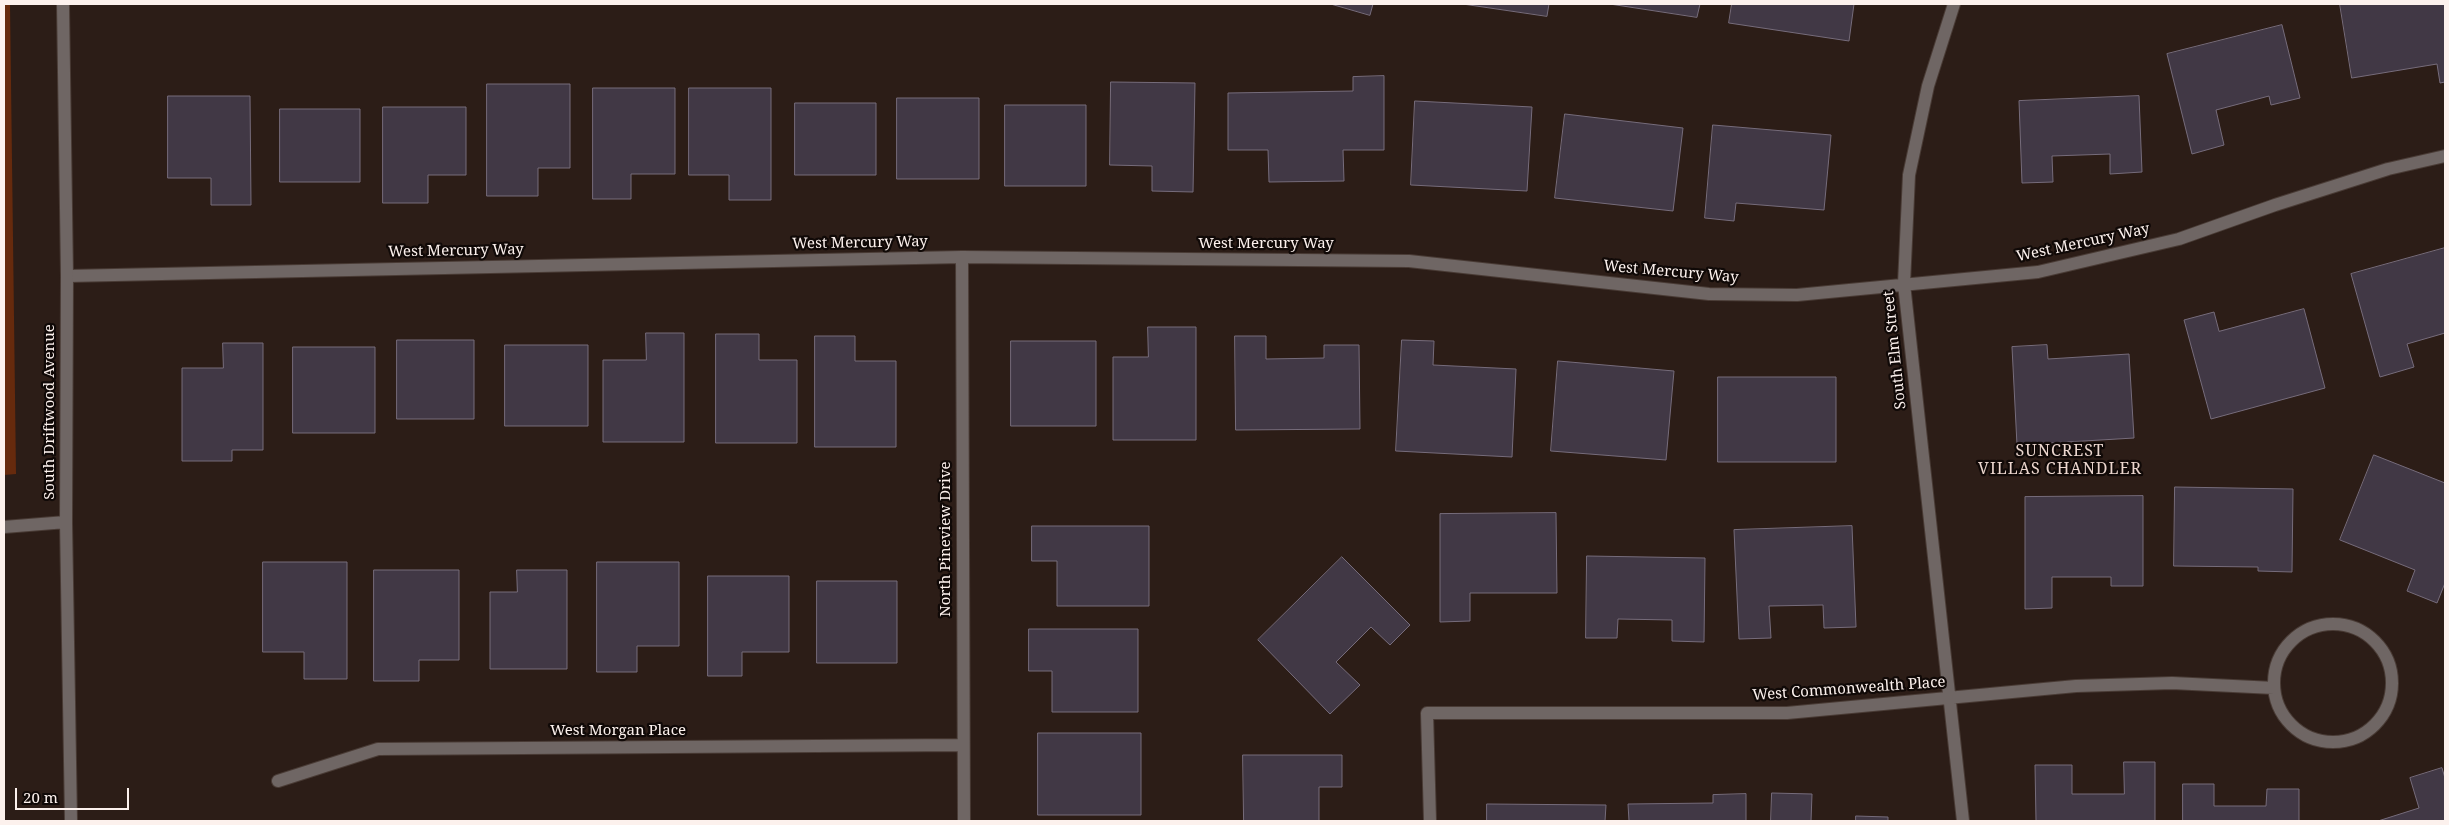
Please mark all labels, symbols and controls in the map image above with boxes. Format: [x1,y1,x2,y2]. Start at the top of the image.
street label: West Mercury Way [2015,220,2151,266]
street label: West Mercury Way [792,233,928,253]
street label: West Mercury Way [1198,235,1334,253]
street label: West Mercury Way [388,241,524,261]
street label: West Mercury Way [1603,257,1739,287]
street label: South Elm Street [1880,290,1910,410]
street label: South Driftwood Avenue [41,324,59,500]
district label: SUNCREST VILLAS CHANDLER [1976,441,2144,479]
street label: North Pineview Drive [937,461,955,617]
street label: West Commonwealth Place [1752,673,1946,705]
street label: West Morgan Place [550,722,686,740]
scale bar [18,778,131,810]
text: 20 m [23,787,58,807]

